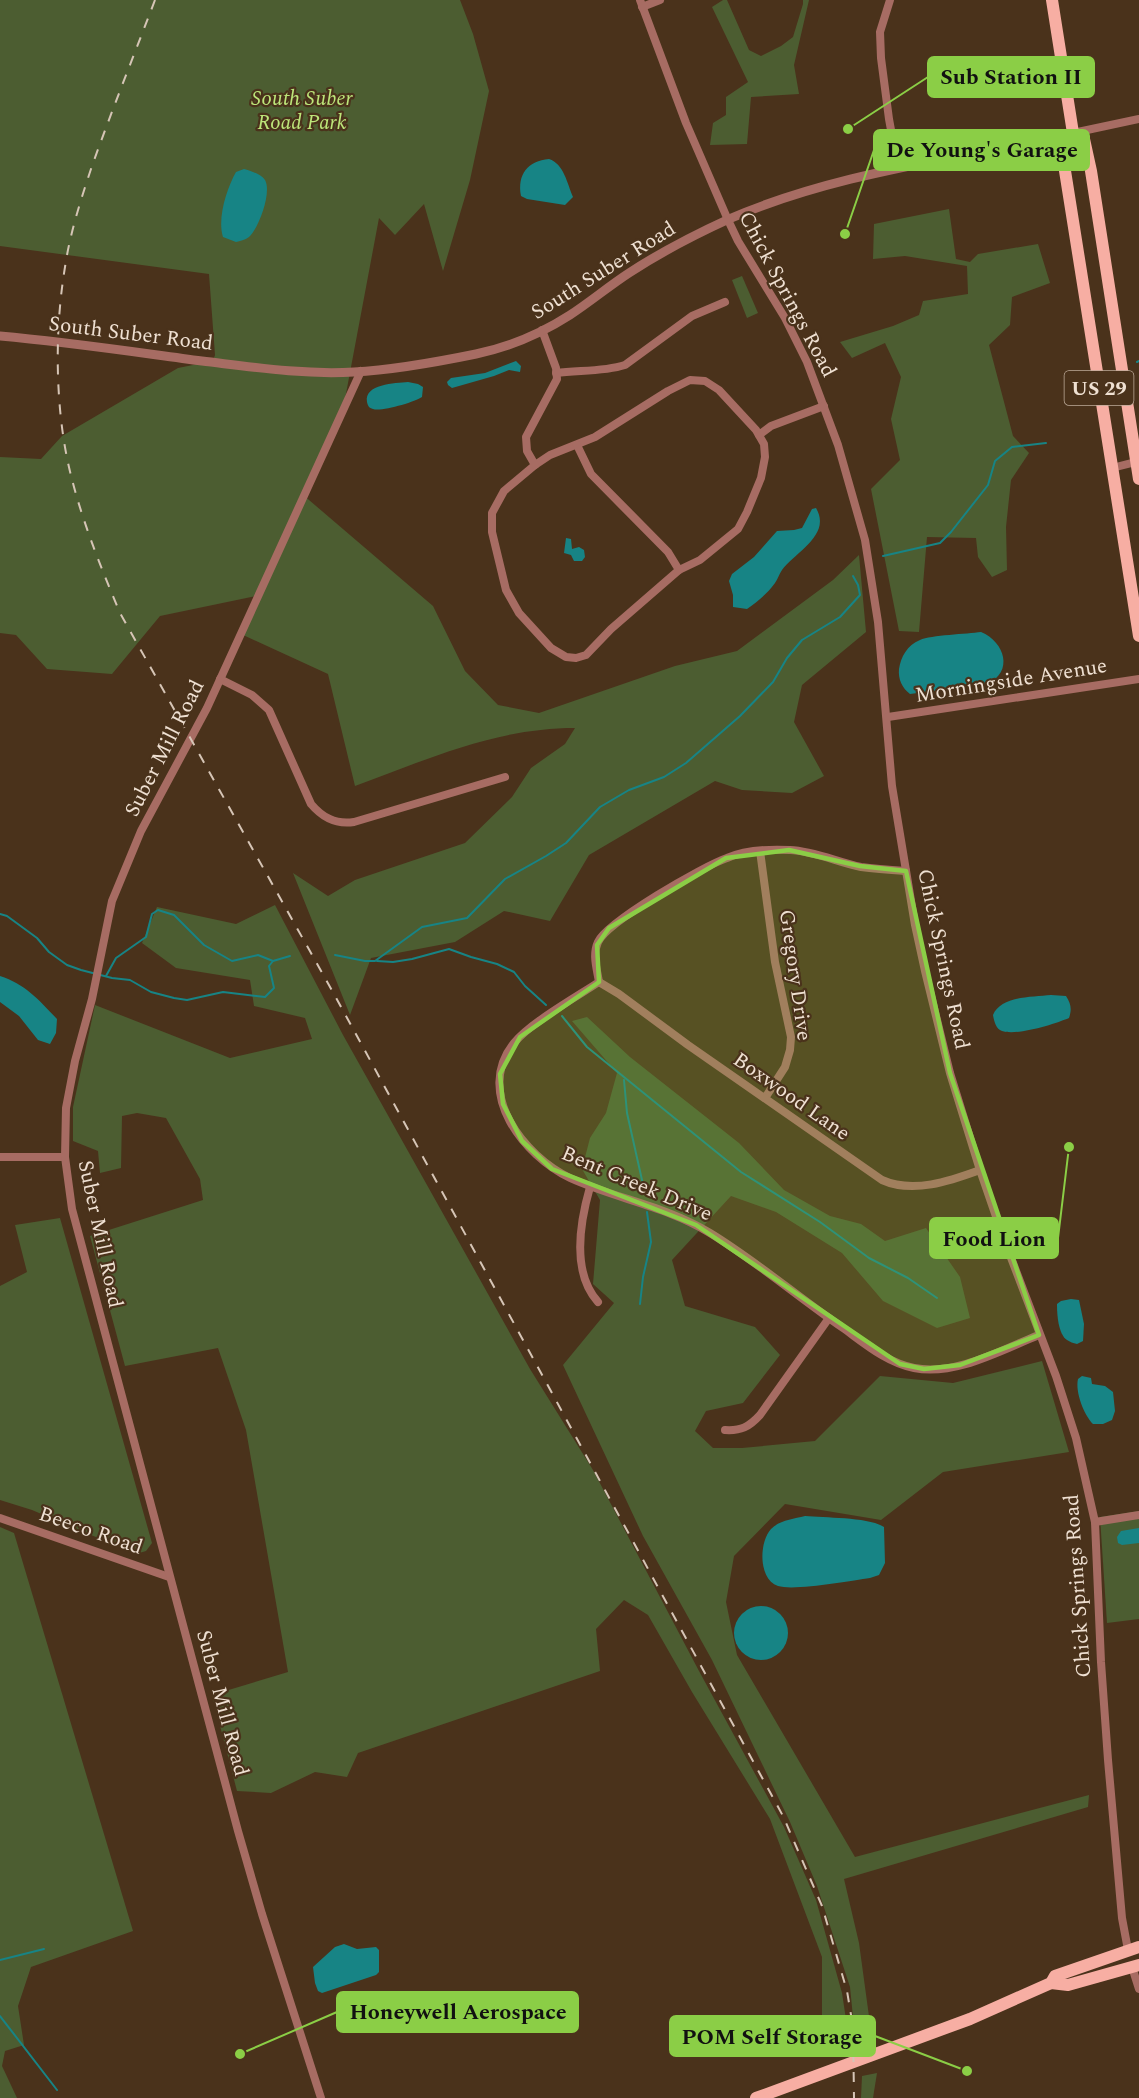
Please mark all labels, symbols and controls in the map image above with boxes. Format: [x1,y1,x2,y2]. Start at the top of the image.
callout: Sub Station II [928,57,1094,97]
text: Sub Station II [940,61,1082,94]
park label: South Suber Road Park [251,83,354,139]
callout: De Young's Garage [874,130,1089,170]
text: De Young's Garage [886,134,1078,167]
street label: Chick Springs Road [730,206,844,383]
street label: South Suber Road [525,213,682,328]
street label: South Suber Road [47,308,215,360]
road number: US 29 [1064,371,1134,405]
street label: Morningside Avenue [913,650,1109,712]
street label: Suber Mill Road [117,674,213,823]
street label: Chick Springs Road [908,866,978,1053]
street label: Gregory Drive [770,907,820,1043]
street label: Boxwood Lane [726,1044,857,1149]
street label: Bent Creek Drive [556,1138,717,1230]
street label: Suber Mill Road [69,1157,131,1311]
callout: Food Lion [930,1218,1058,1258]
text: Food Lion [942,1223,1046,1256]
street label: Chick Springs Road [1056,1493,1100,1679]
street label: Beeco Road [34,1498,147,1564]
street label: Suber Mill Road [187,1627,257,1780]
callout: Honeywell Aerospace [337,1992,578,2032]
text: Honeywell Aerospace [349,1996,567,2029]
callout: POM Self Storage [670,2016,875,2056]
text: POM Self Storage [682,2021,863,2054]

